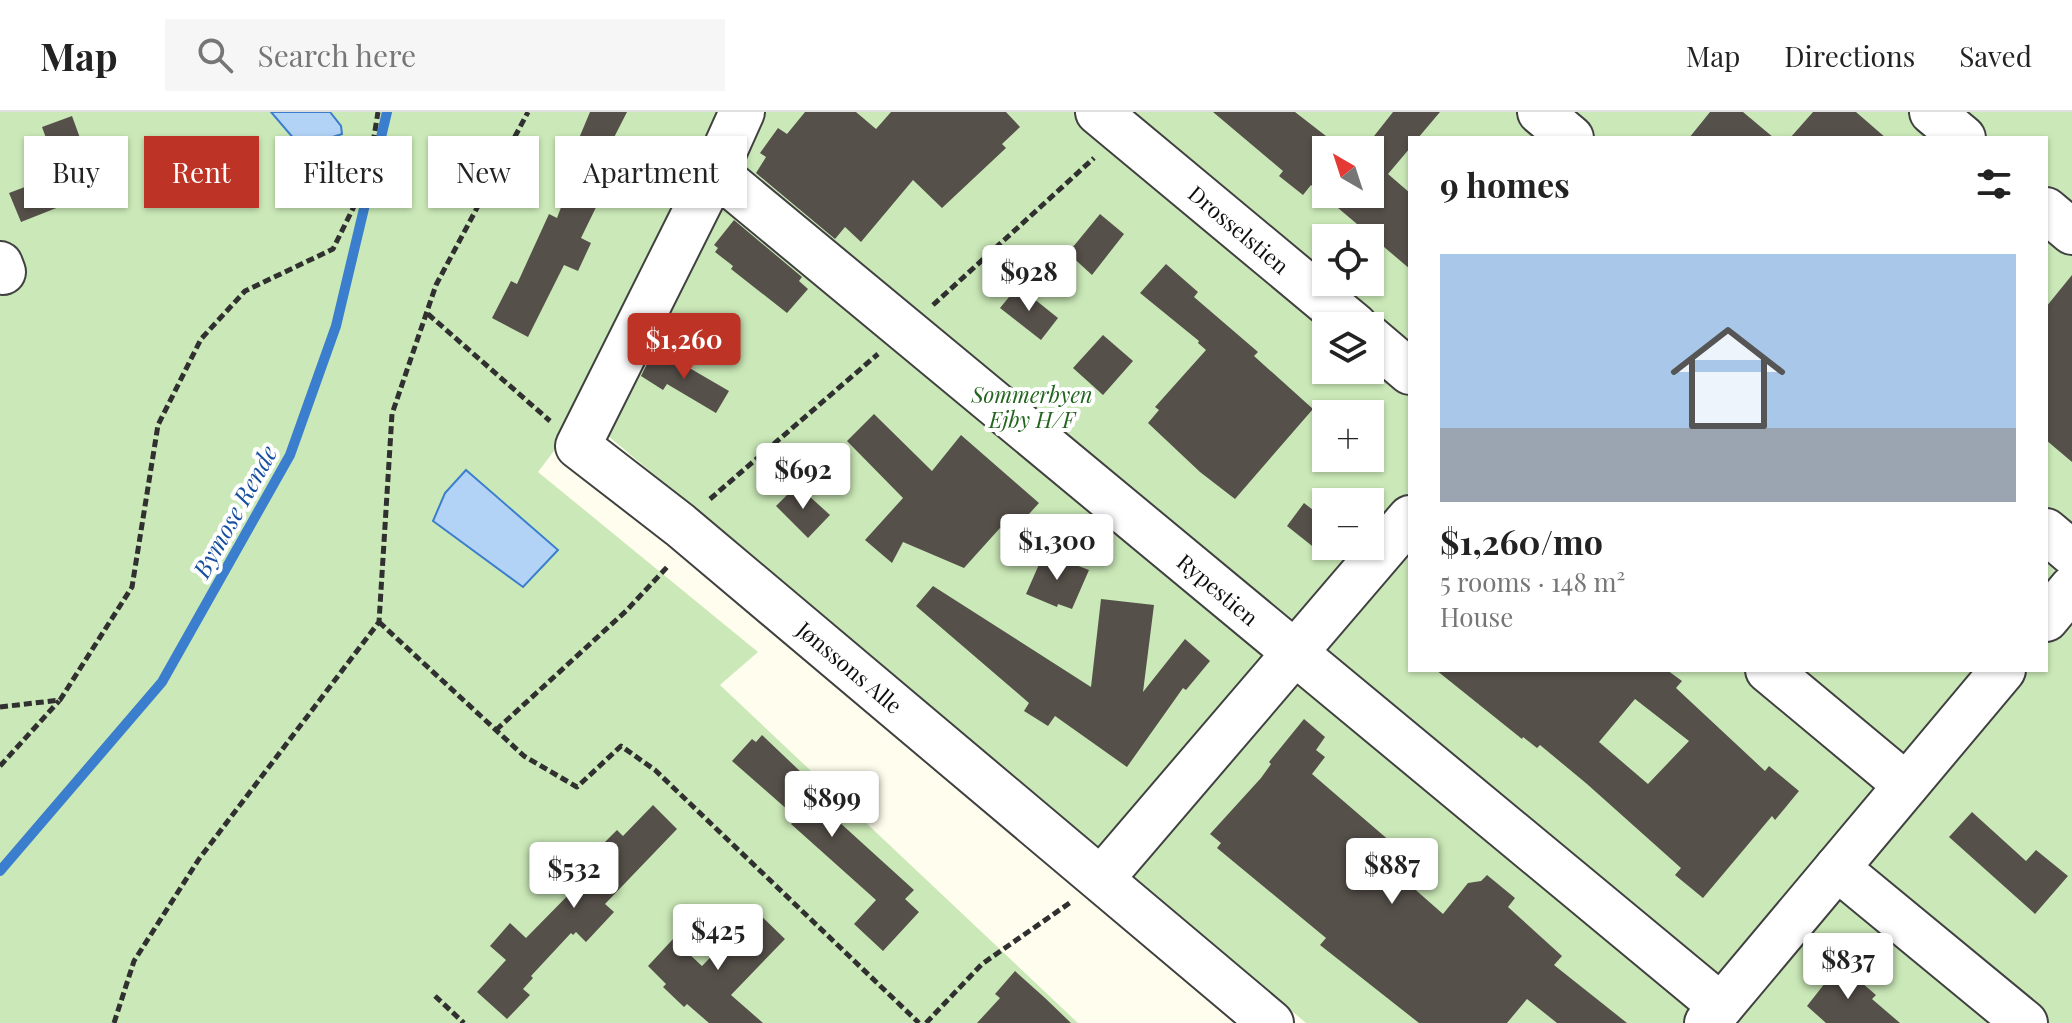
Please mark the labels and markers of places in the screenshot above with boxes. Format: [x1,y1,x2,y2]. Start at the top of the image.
pin: $928 [982,245,1076,313]
pin: $1,260 [619,313,749,381]
pin: $692 [756,443,850,511]
pin: $1,300 [992,514,1122,582]
pin: $899 [785,771,879,839]
pin: $887 [1345,838,1439,906]
pin: $532 [527,842,621,910]
pin: $425 [671,904,765,972]
pin: $837 [1801,933,1895,1001]

